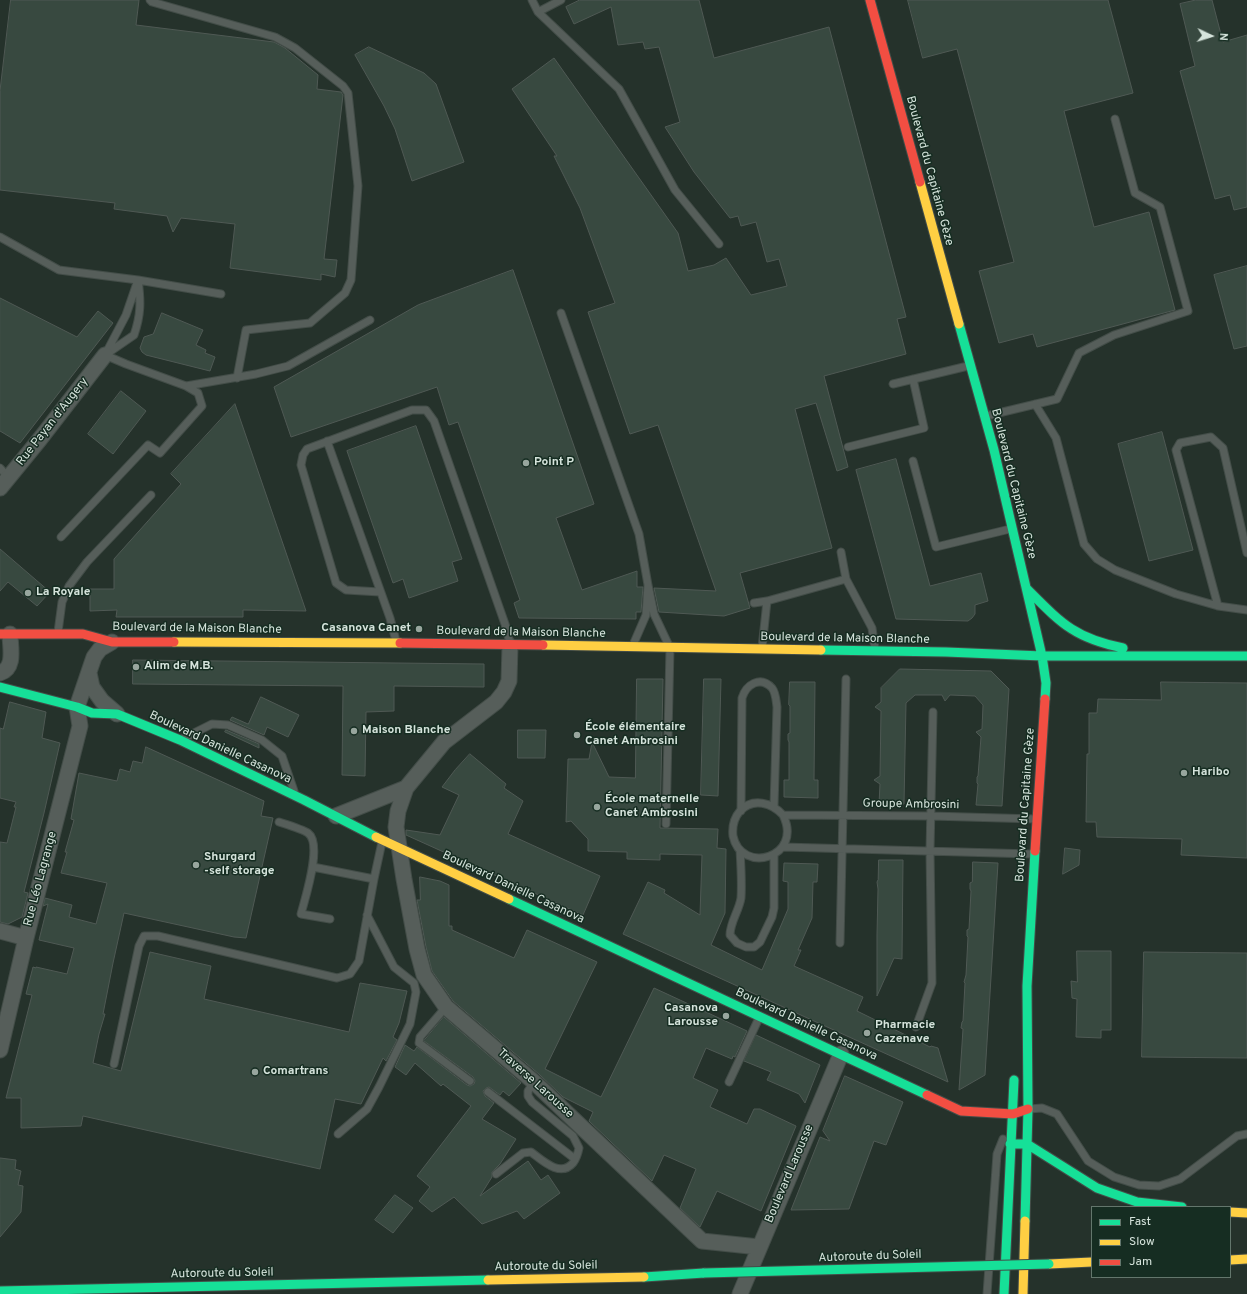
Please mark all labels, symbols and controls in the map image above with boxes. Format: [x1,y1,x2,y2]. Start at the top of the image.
north arrow [1191,16,1231,56]
text: N [1216,32,1230,41]
street label: Boulevard du Capitaine Gèze [902,94,956,248]
street label: Rue Payan d'Augery [14,375,92,469]
street label: Boulevard du Capitaine Gèze [987,407,1039,561]
place label: Point P [534,456,574,470]
marker: Point P [521,458,531,468]
place label: La Royale [36,586,90,600]
marker: La Royale [23,588,33,598]
street label: Boulevard de la Maison Blanche [112,620,282,638]
place label: Casanova Canet [321,622,411,636]
marker: Casanova Canet [414,624,424,634]
street label: Boulevard de la Maison Blanche [436,624,606,642]
street label: Boulevard de la Maison Blanche [760,630,930,648]
place label: Alim de M.B. [144,660,213,674]
marker: Alim de M.B. [131,662,141,672]
street label: Boulevard Danielle Casanova [147,709,293,787]
place label: École élémentaire Canet Ambrosini [585,721,686,749]
place label: Maison Blanche [362,724,450,738]
marker: Maison Blanche [349,726,359,736]
street label: Boulevard du Capitaine Gèze [1013,727,1039,883]
marker: École élémentaire Canet Ambrosini [572,730,582,740]
place label: Haribo [1192,766,1230,780]
marker: Haribo [1179,768,1189,778]
place label: École maternelle Canet Ambrosini [605,793,699,821]
street label: Groupe Ambrosini [862,797,960,813]
marker: École maternelle Canet Ambrosini [592,802,602,812]
street label: Rue Léo Lagrange [21,830,61,928]
street label: Boulevard Danielle Casanova [440,849,586,927]
place label: Shurgard -self storage [204,851,274,879]
marker: Shurgard -self storage [191,860,201,870]
street label: Boulevard Danielle Casanova [733,986,879,1064]
place label: Casanova Larousse [664,1002,718,1030]
marker: Casanova Larousse [721,1011,731,1021]
place label: Pharmacie Cazenave [875,1019,935,1047]
marker: Pharmacie Cazenave [862,1028,872,1038]
street label: Traverse Larousse [494,1046,576,1122]
place label: Comartrans [263,1065,329,1079]
marker: Comartrans [250,1067,260,1077]
street label: Boulevard Larousse [763,1123,817,1225]
legend [1091,1206,1231,1278]
text: Fast [1129,1214,1151,1230]
text: Slow [1129,1234,1155,1250]
street label: Autoroute du Soleil [818,1248,922,1266]
text: Jam [1129,1254,1152,1270]
street label: Autoroute du Soleil [494,1259,598,1275]
street label: Autoroute du Soleil [170,1266,274,1282]

